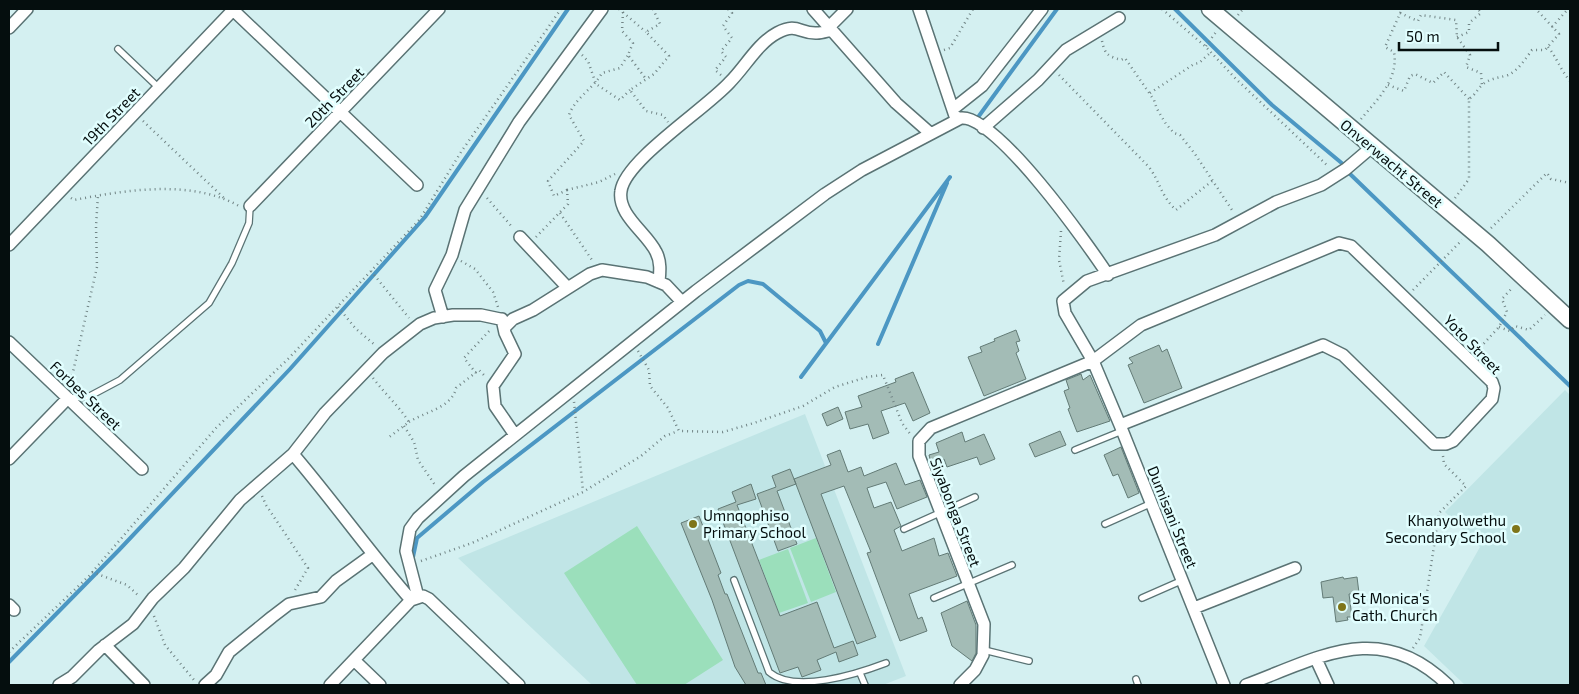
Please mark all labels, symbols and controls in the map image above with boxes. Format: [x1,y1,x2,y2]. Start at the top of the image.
scale bar [1399,20,1498,52]
text: 50 m [1406,27,1440,45]
street label: 20th Street [301,63,367,131]
street label: 19th Street [79,83,143,149]
street label: Onverwacht Street [1337,115,1447,211]
street label: Yoto Street [1440,311,1506,378]
street label: Forbes Street [47,357,125,433]
street label: Siyabonga Street [927,455,985,569]
street label: Dumisani Street [1144,463,1202,571]
place label: Umnqophiso Primary School [703,506,806,541]
place label: Khanyolwethu Secondary School [1385,511,1507,546]
marker: Umnqophiso Primary School [687,518,699,530]
marker: Khanyolwethu Secondary School [1510,523,1522,535]
place label: St Monica's Cath. Church [1352,589,1438,624]
marker: St Monica's Cath. Church [1336,601,1348,613]

